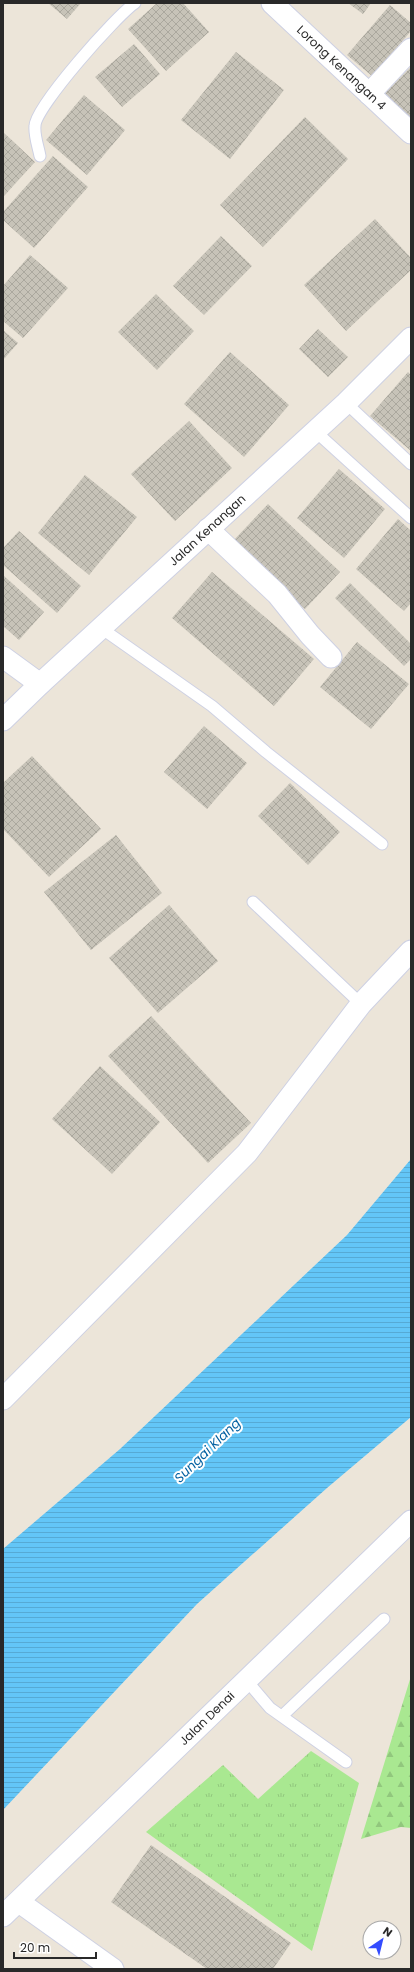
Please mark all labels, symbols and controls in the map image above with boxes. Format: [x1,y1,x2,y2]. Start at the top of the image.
street label: Lorong Kenangan 4 [293,21,391,114]
street label: Jalan Kenangan [165,490,249,569]
water label: Sungai Klang [170,1414,245,1487]
street label: Jalan Denai [175,1687,238,1749]
north arrow [362,1920,402,1960]
text: N [380,1923,396,1941]
scale bar [14,1934,96,1960]
text: 20 m [20,1939,50,1956]

